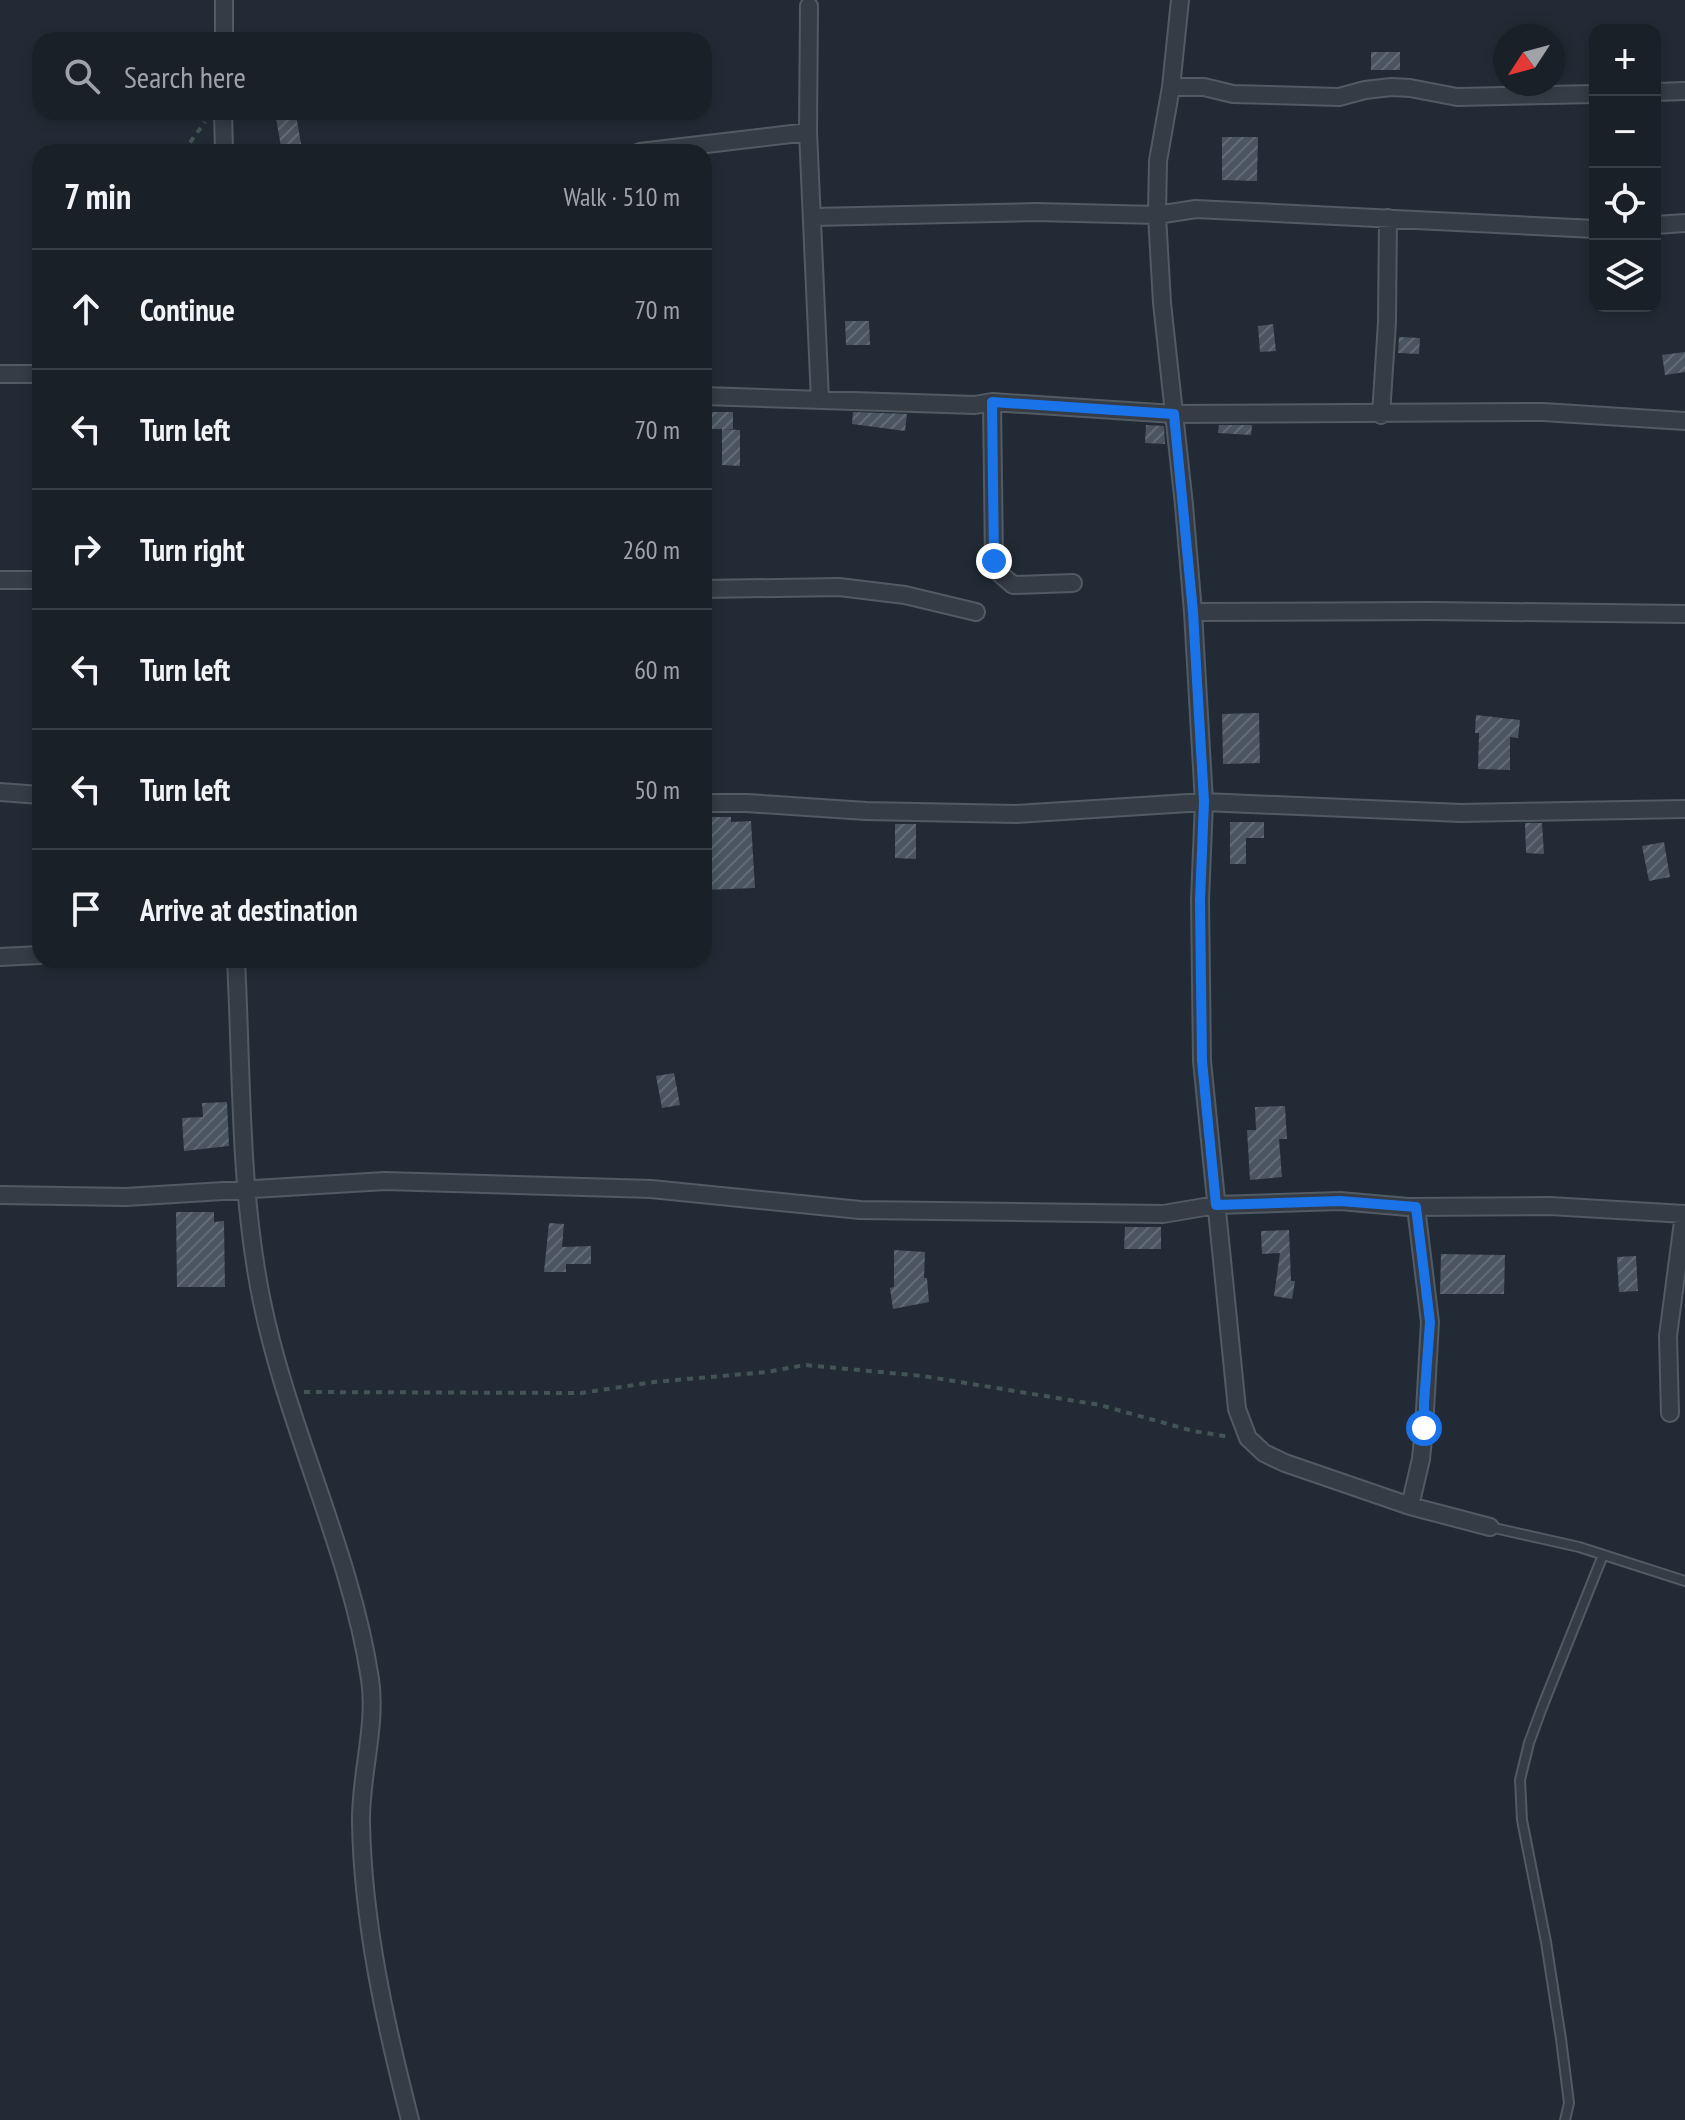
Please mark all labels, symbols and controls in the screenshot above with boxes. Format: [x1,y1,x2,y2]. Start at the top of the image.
north arrow [1493,24,1565,96]
map controls [1589,24,1661,312]
button: + [1589,24,1661,96]
search box [32,32,712,120]
icon: search [60,54,104,98]
text: Search here [124,57,246,96]
button: − [1589,96,1661,168]
button: locate [1589,168,1661,240]
text: 7 min [64,174,131,218]
text: Walk · 510 m [563,180,680,213]
button: layers [1589,240,1661,312]
icon: ahead [64,287,108,331]
text: Continue [140,290,235,329]
text: 70 m [634,293,680,326]
icon: left [64,407,108,451]
text: Turn left [140,410,230,449]
text: 70 m [634,413,680,446]
icon: right [64,527,108,571]
text: Turn right [140,530,244,569]
text: 260 m [622,533,680,566]
route end [976,543,1012,579]
icon: left [64,647,108,691]
text: Turn left [140,650,230,689]
text: 60 m [634,653,680,686]
icon: left [64,767,108,811]
text: Turn left [140,770,230,809]
text: 50 m [634,773,680,806]
icon: arrive [64,887,108,931]
text: Arrive at destination [140,890,358,929]
route start [1406,1410,1442,1446]

